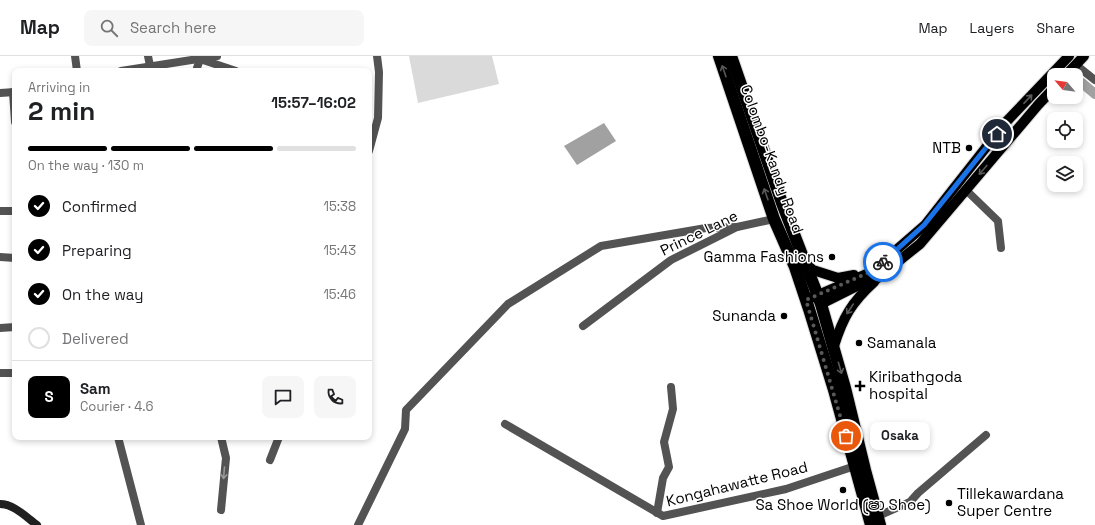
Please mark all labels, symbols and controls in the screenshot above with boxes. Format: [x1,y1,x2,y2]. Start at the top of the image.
search box [84,10,364,46]
text: Map [20,15,60,40]
icon: search [98,17,120,39]
text: Search here [130,18,216,37]
text: Map [918,19,948,37]
text: Layers [970,19,1014,37]
text: Share [1036,19,1075,37]
one-way arrow [720,65,727,78]
north arrow [1047,68,1083,104]
map controls [1047,68,1083,192]
text: Arriving in [28,79,90,96]
street label: Colombo-Kandy Road [737,82,808,236]
text: 15:57–16:02 [271,93,356,112]
text: 2 min [28,94,95,128]
one-way arrow [1023,95,1032,105]
button: locate [1047,112,1083,148]
pin [980,117,1014,151]
icon: home [986,123,1008,145]
place label: NTB [932,138,961,157]
marker: NTB [964,143,974,153]
button: layers [1047,156,1083,192]
text: On the way · 130 m [28,157,144,174]
one-way arrow [978,165,987,176]
one-way arrow [761,188,769,200]
icon: check [28,195,50,217]
text: Confirmed [62,197,137,216]
text: 15:38 [324,198,356,215]
street label: Prince Lane [657,206,741,260]
icon: check [28,239,50,261]
text: Preparing [62,241,132,260]
text: 15:43 [324,242,356,259]
courier [863,242,903,282]
place label: Gamma Fashions [703,247,824,266]
icon: bike [872,251,894,273]
marker: Gamma Fashions [827,252,837,262]
icon: check [28,283,50,305]
text: On the way [62,285,143,304]
text: 15:46 [323,286,356,303]
one-way arrow [845,303,853,315]
place label: Sunanda [712,306,776,325]
marker: Sunanda [779,311,789,321]
text: Delivered [62,329,129,348]
place label: Samanala [867,333,937,352]
marker: Samanala [854,338,864,348]
one-way arrow [837,361,844,374]
place label: Kiribathgoda hospital [869,367,963,403]
button: chat [262,376,304,418]
button: phone [314,376,356,418]
text: Sam [80,379,111,398]
marker: Kiribathgoda hospital [854,380,866,392]
text: S [44,387,54,406]
text: Courier · 4.6 [80,398,153,415]
pin [829,419,863,453]
callout: Osaka [870,422,930,450]
icon: bag [835,425,857,447]
text: Osaka [881,427,919,444]
street label: Kongahawatte Road [664,457,810,510]
one-way arrow [221,466,228,479]
place label: Tillekawardana Super Centre [957,484,1064,520]
marker: Sa Shoe World (ෂා Shoe) [838,485,848,495]
place label: Sa Shoe World (ෂා Shoe) [755,495,931,515]
marker: Tillekawardana Super Centre [944,498,954,508]

